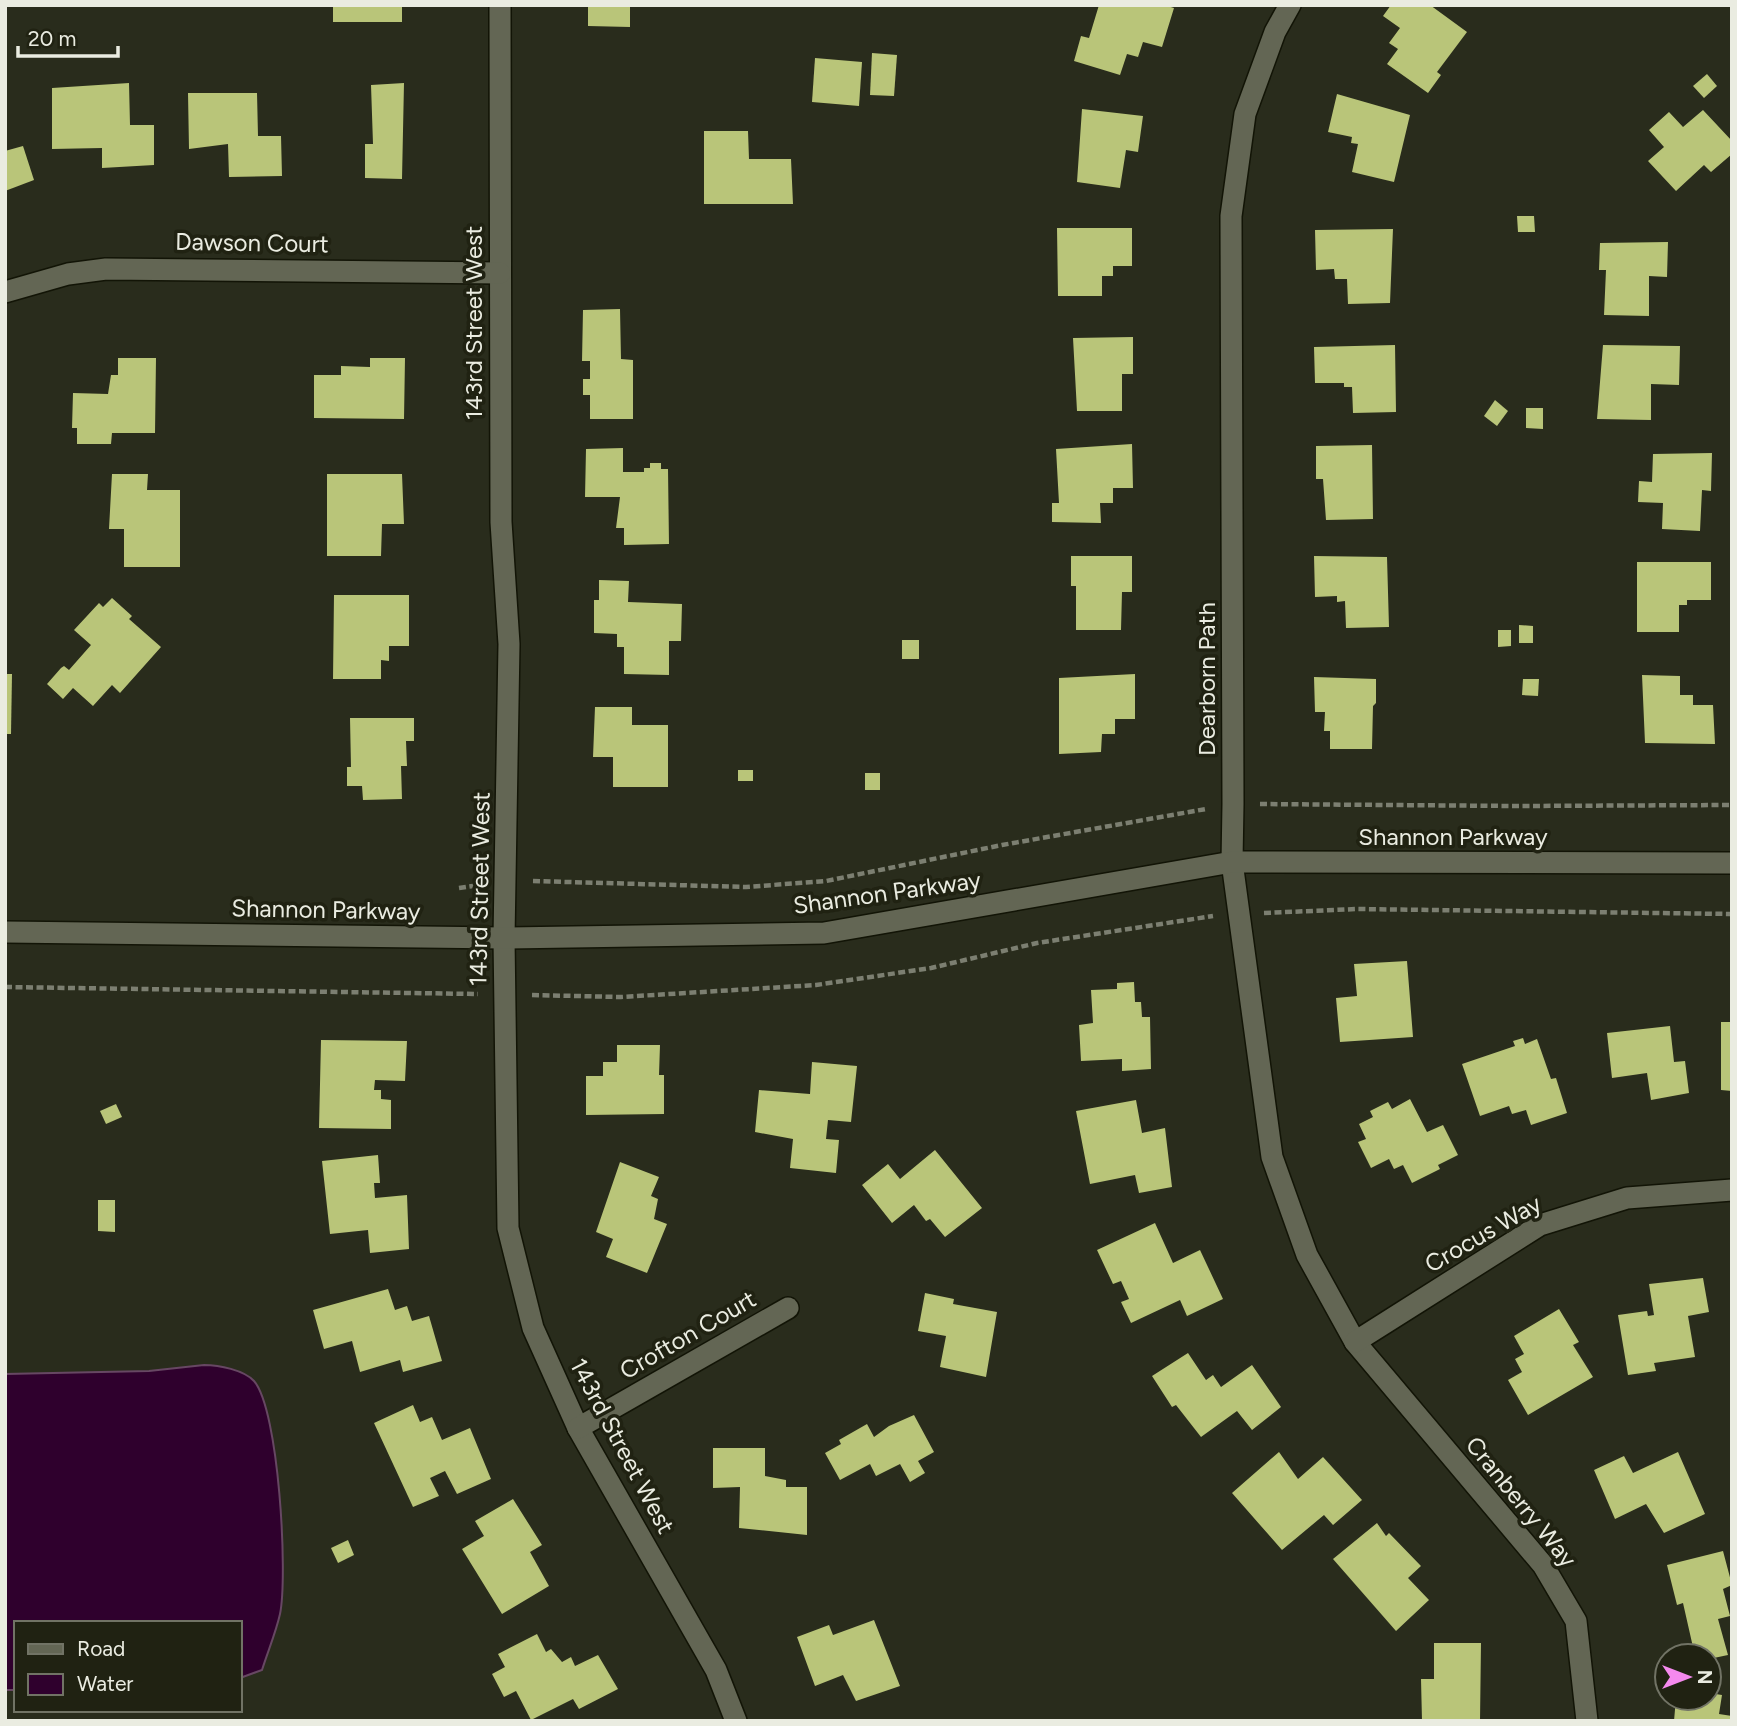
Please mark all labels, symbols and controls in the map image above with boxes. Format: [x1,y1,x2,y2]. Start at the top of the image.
scale bar [18,14,117,58]
text: 20 m [28,26,76,51]
street label: 143rd Street West [459,226,488,420]
street label: Dawson Court [175,227,329,258]
street label: Dearborn Path [1192,602,1221,756]
street label: 143rd Street West [463,791,496,986]
street label: Shannon Parkway [1358,822,1548,851]
street label: Shannon Parkway [791,865,983,920]
street label: Shannon Parkway [231,893,421,926]
street label: Crocus Way [1419,1188,1546,1279]
street label: Crofton Court [615,1284,761,1385]
street label: 143rd Street West [564,1353,681,1538]
street label: Cranberry Way [1460,1430,1583,1573]
legend [14,1621,242,1712]
text: Road [77,1636,125,1661]
north arrow [1653,1642,1723,1712]
text: N [1693,1670,1716,1684]
text: Water [77,1671,133,1696]

